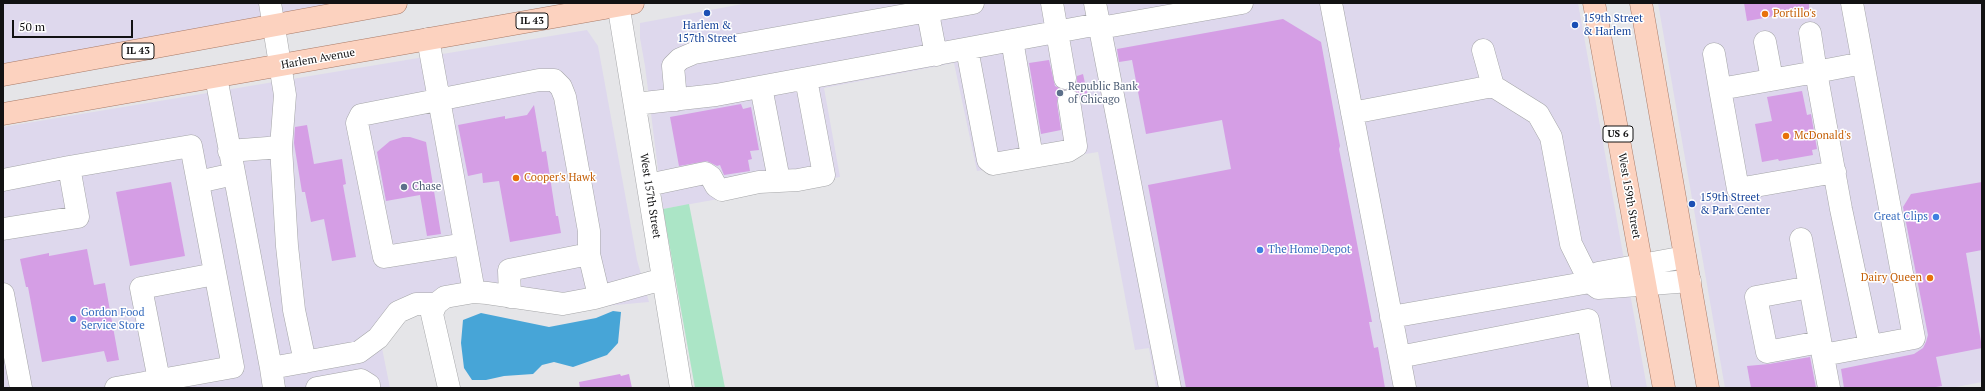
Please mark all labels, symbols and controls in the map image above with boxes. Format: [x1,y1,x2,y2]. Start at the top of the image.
place label: Portillo's [1773,7,1816,21]
marker: Harlem & 157th Street [702,8,712,18]
marker: Portillo's [1760,9,1770,19]
scale bar [14,12,135,38]
place label: 159th Street & Harlem [1583,12,1643,38]
road number: IL 43 [516,13,548,29]
text: 50 m [19,19,45,34]
place label: Harlem & 157th Street [677,19,737,45]
marker: 159th Street & Harlem [1570,20,1580,30]
road number: IL 43 [122,43,154,59]
street label: Harlem Avenue [280,46,356,72]
place label: Republic Bank of Chicago [1068,80,1138,106]
marker: Republic Bank of Chicago [1055,88,1065,98]
road number: US 6 [1603,126,1633,142]
place label: McDonald's [1794,129,1851,143]
marker: McDonald's [1781,131,1791,141]
street label: West 157th Street [637,152,663,240]
street label: West 159th Street [1615,152,1643,240]
place label: Cooper's Hawk [524,171,596,185]
marker: Cooper's Hawk [511,173,521,183]
place label: Chase [412,180,441,194]
marker: Chase [399,182,409,192]
place label: 159th Street & Park Center [1700,191,1770,217]
marker: 159th Street & Park Center [1687,199,1697,209]
place label: Great Clips [1874,210,1928,224]
marker: Great Clips [1931,212,1941,222]
place label: The Home Depot [1268,243,1351,257]
marker: The Home Depot [1255,245,1265,255]
place label: Dairy Queen [1861,271,1922,285]
marker: Dairy Queen [1925,273,1935,283]
place label: Gordon Food Service Store [81,306,145,332]
marker: Gordon Food Service Store [68,314,78,324]

